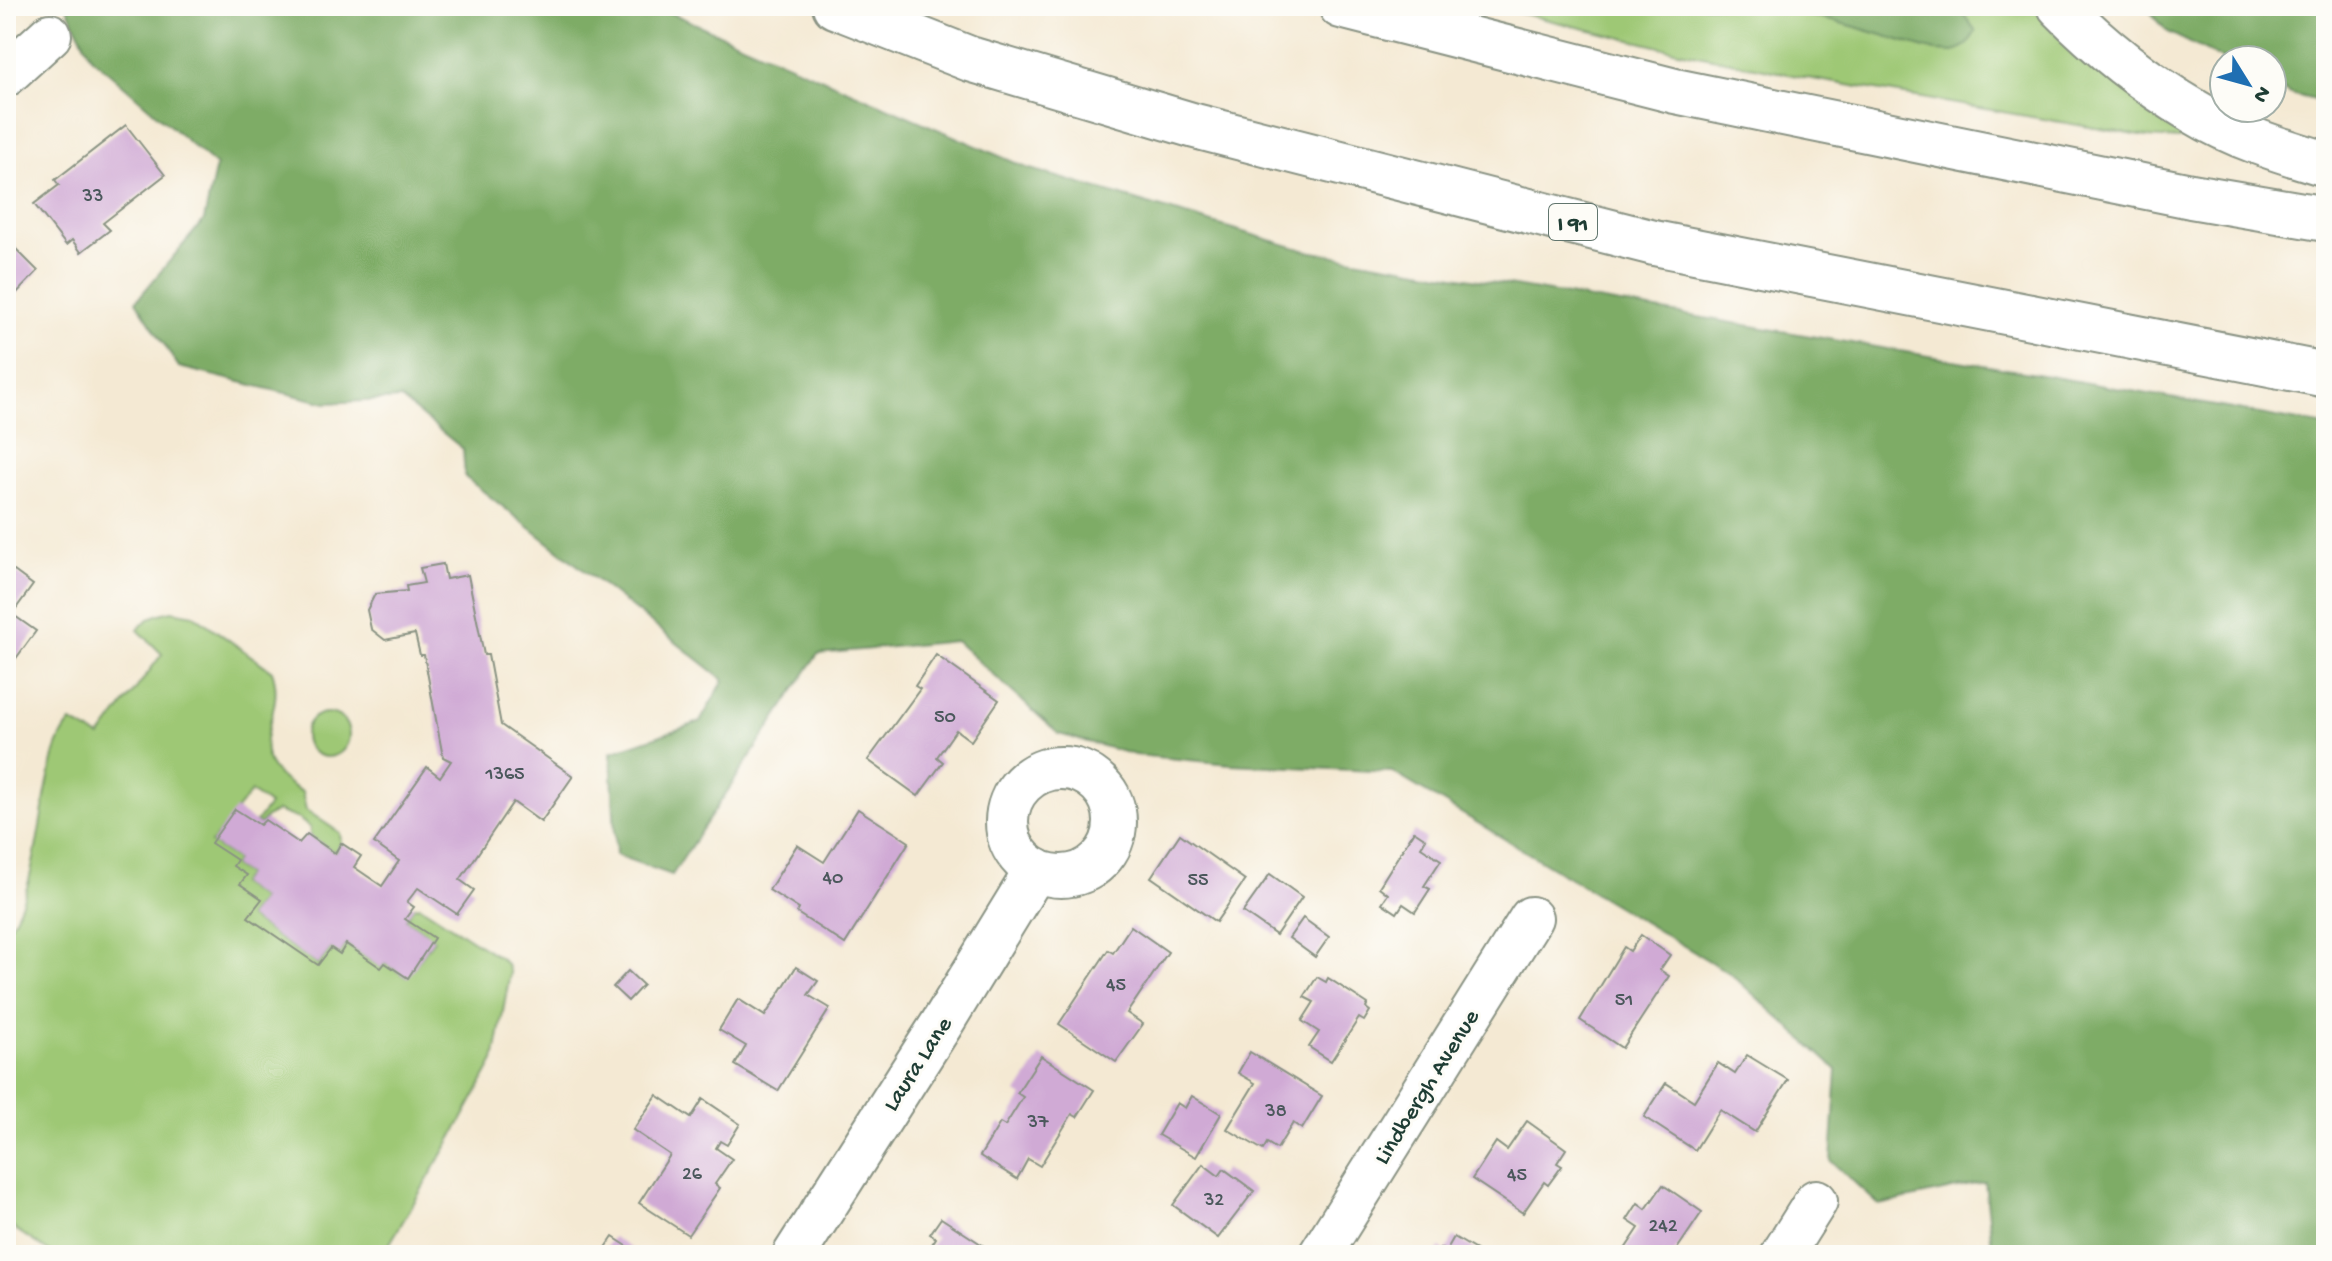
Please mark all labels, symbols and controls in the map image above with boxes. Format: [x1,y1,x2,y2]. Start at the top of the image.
north arrow [2208,44,2288,124]
text: N [2246,80,2275,107]
house number: 33 [82,186,103,209]
road number: I 91 [1549,204,1597,240]
house number: 50 [934,707,956,730]
house number: 1365 [484,764,525,787]
house number: 40 [823,868,843,891]
house number: 55 [1187,870,1209,893]
house number: 45 [1106,975,1126,998]
house number: 51 [1615,990,1633,1013]
street label: Lindbergh Avenue [1369,1004,1488,1171]
street label: Laura Lane [878,1012,961,1118]
house number: 38 [1264,1101,1287,1124]
house number: 37 [1027,1112,1049,1135]
house number: 26 [682,1164,703,1187]
house number: 45 [1507,1165,1527,1188]
house number: 32 [1203,1190,1224,1213]
house number: 242 [1648,1216,1678,1239]

